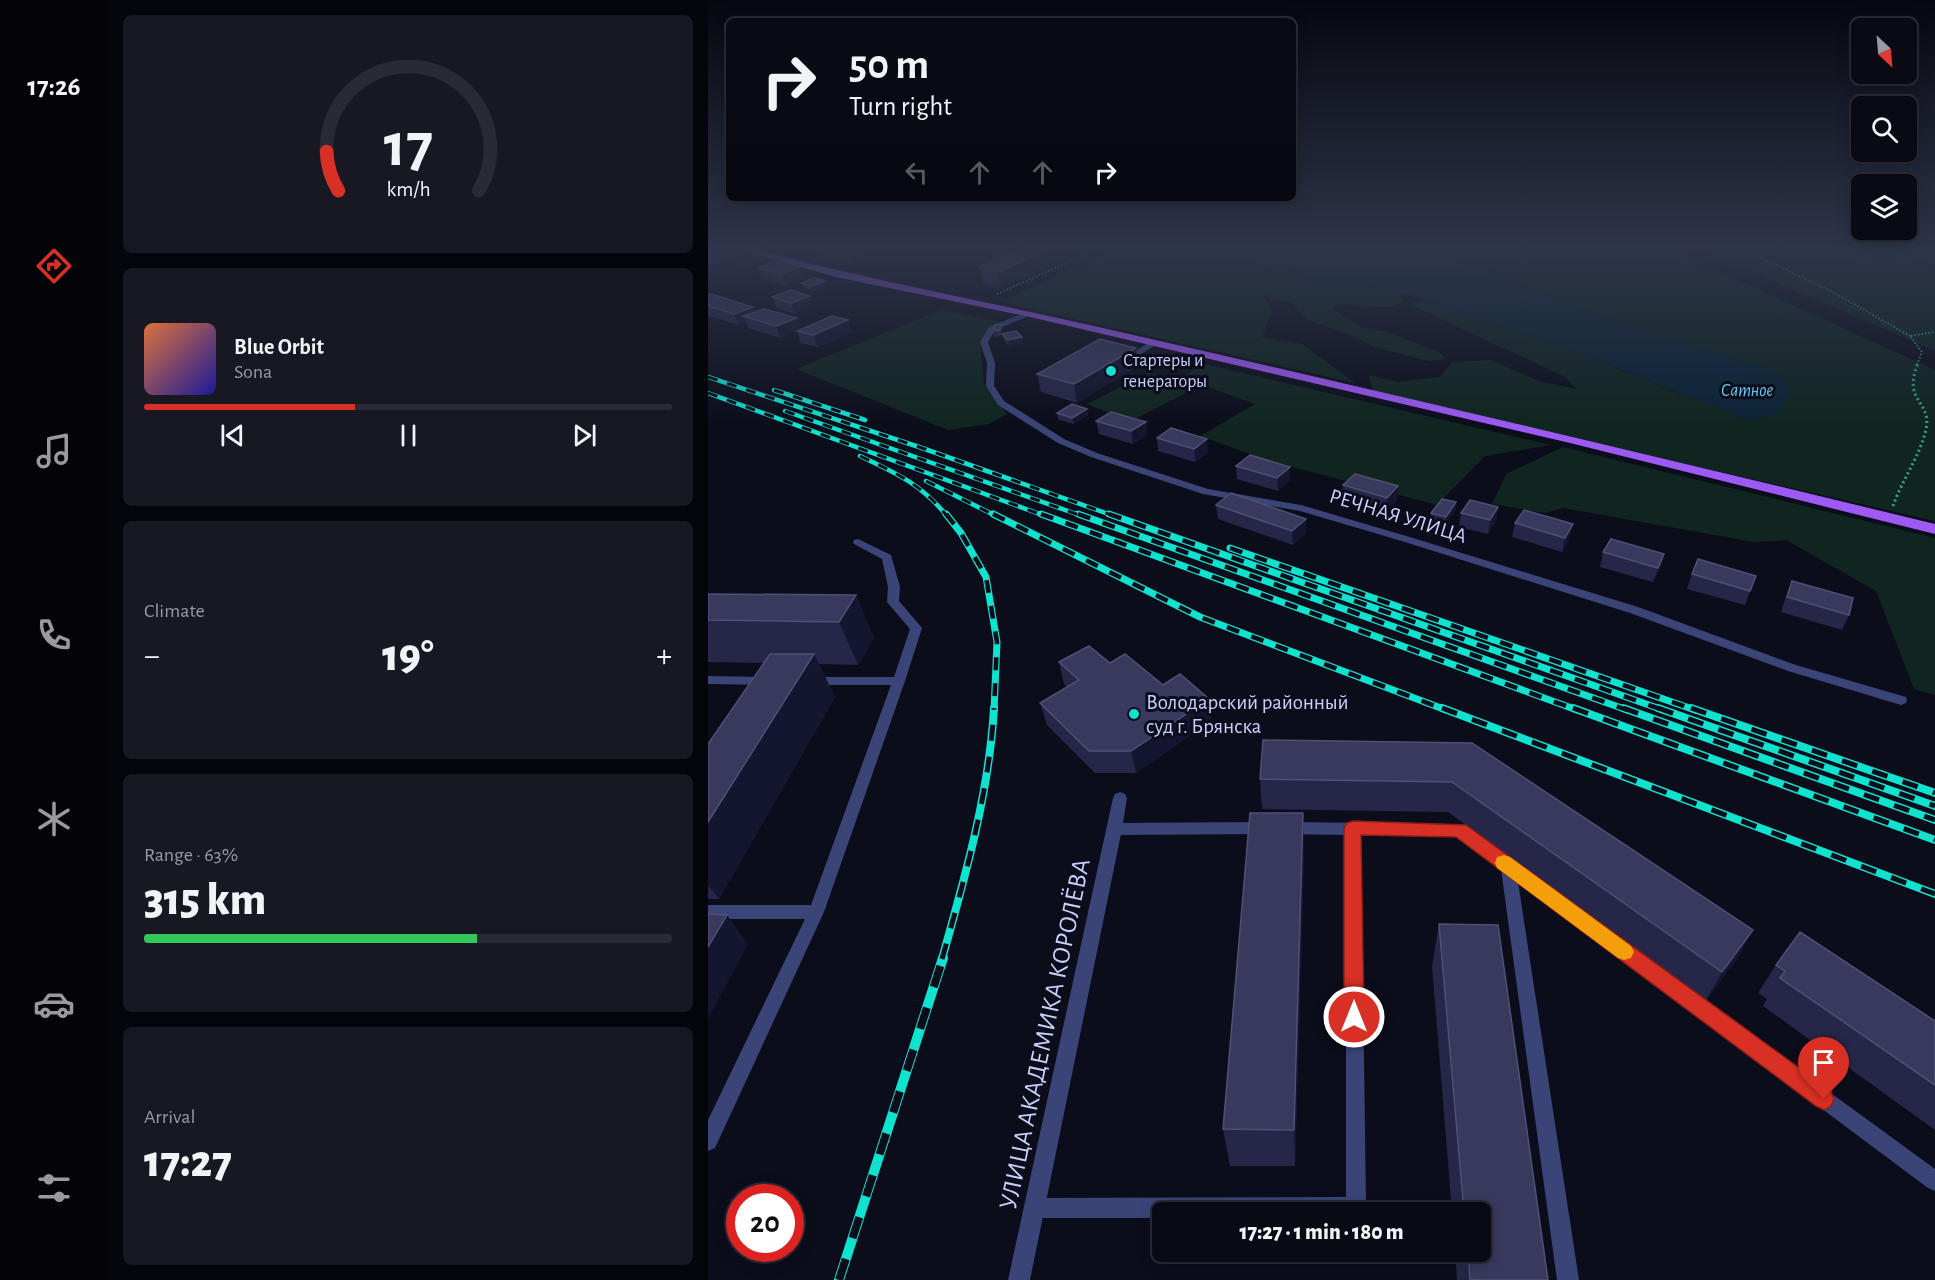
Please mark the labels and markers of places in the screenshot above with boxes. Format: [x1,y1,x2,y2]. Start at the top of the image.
place label: Стартеры и генераторы [1123,352,1207,391]
marker: Стартеры и генераторы [1104,364,1118,378]
place label: Володарский районный суд г. Брянска [1146,692,1349,737]
marker: Володарский районный суд г. Брянска [1127,707,1141,721]
pin [1798,1037,1849,1099]

